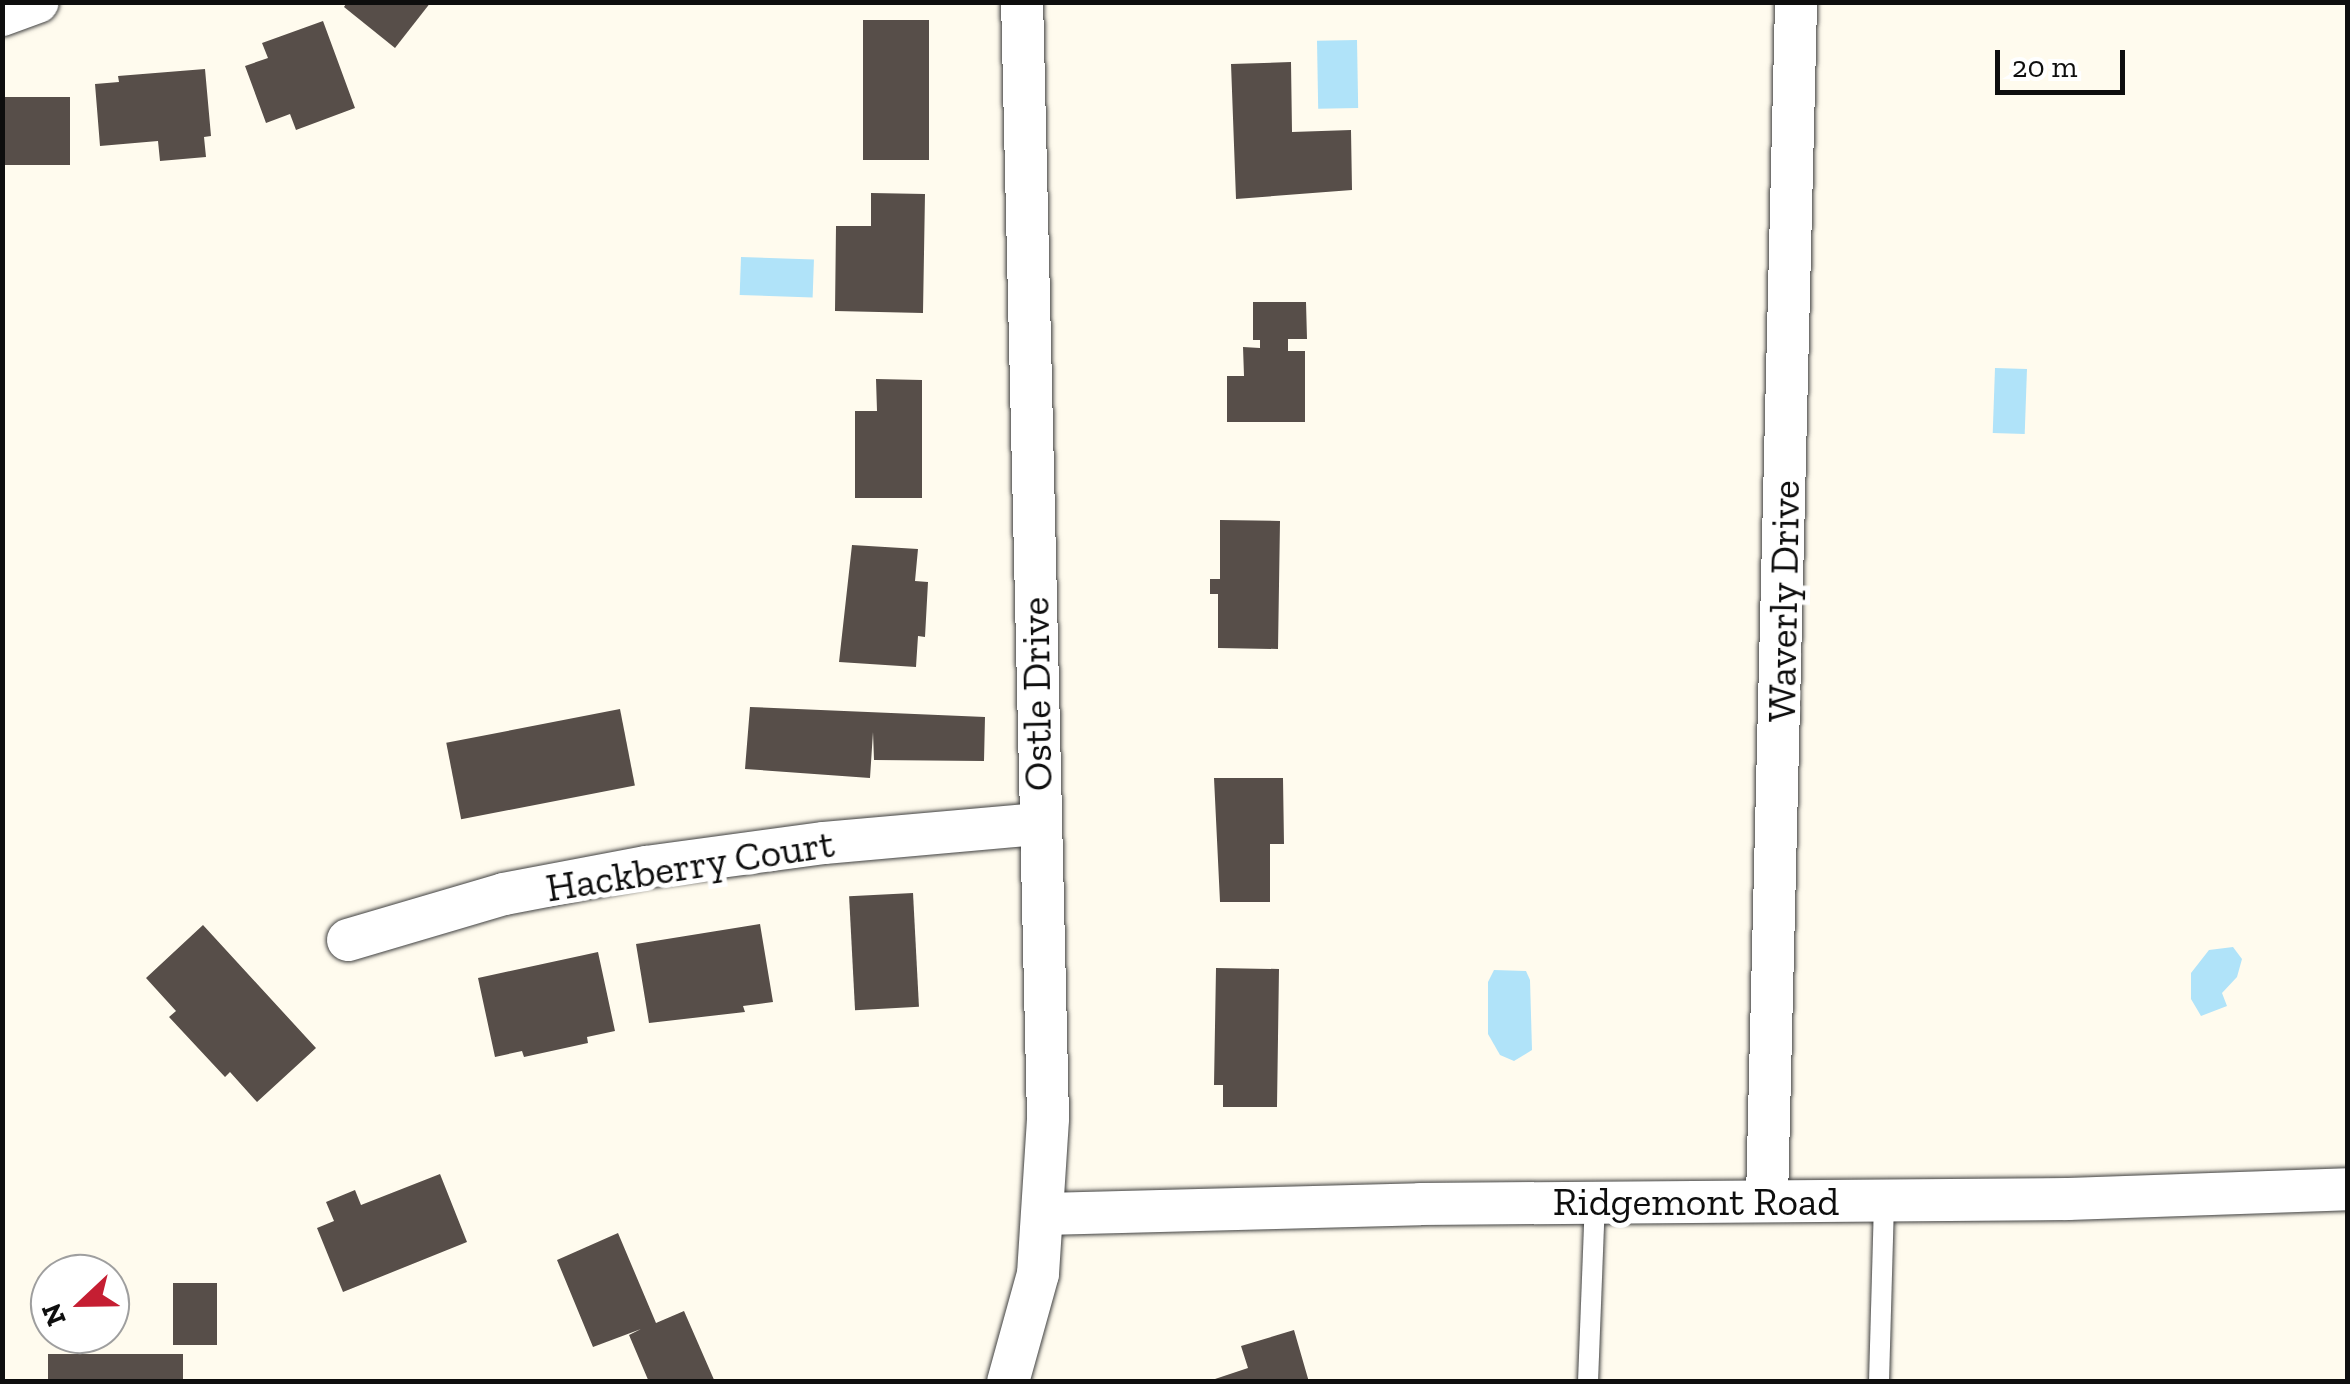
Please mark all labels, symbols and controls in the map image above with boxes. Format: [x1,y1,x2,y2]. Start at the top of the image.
scale bar [2000,30,2130,92]
text: 20 m [2012,49,2077,85]
street label: Waverly Drive [1757,479,1809,723]
street label: Ostle Drive [1010,596,1062,792]
street label: Hackberry Court [542,818,838,912]
street label: Ridgemont Road [1553,1177,1839,1225]
north arrow [30,1254,130,1354]
text: N [34,1299,73,1331]

